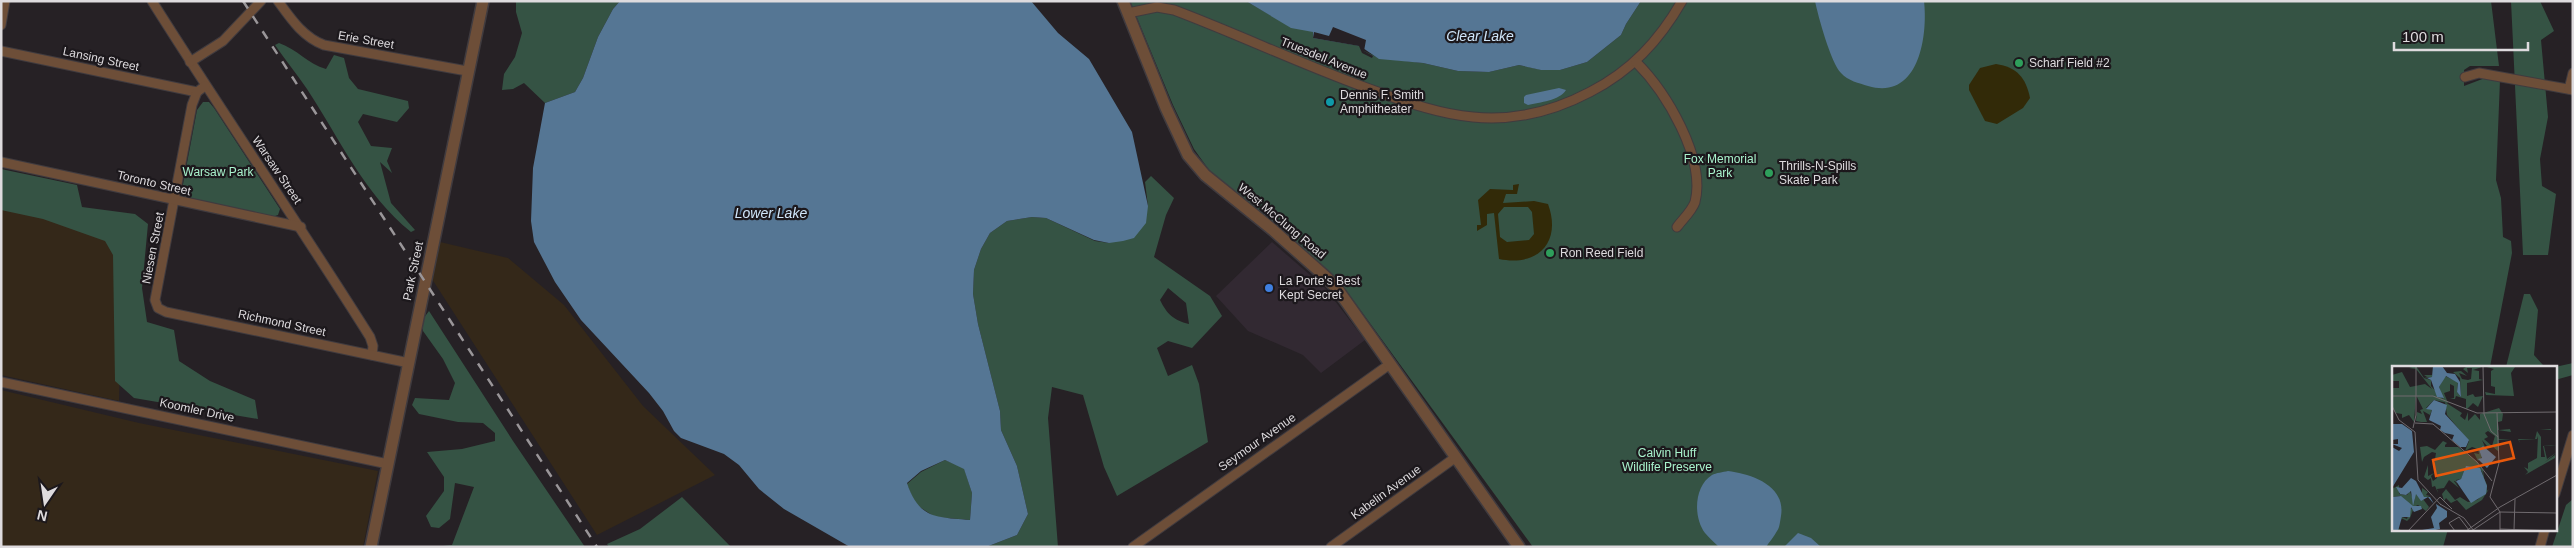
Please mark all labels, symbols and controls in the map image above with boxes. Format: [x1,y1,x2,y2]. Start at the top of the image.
scale bar [2394,20,2528,52]
street label: Erie Street [337,28,396,52]
water label: Clear Lake [1446,28,1514,44]
text: 100 m [2402,28,2444,45]
street label: Truesdell Avenue [1279,34,1370,82]
street label: Lansing Street [62,44,141,74]
place label: Scharf Field #2 [2029,56,2110,70]
marker: Scharf Field #2 [2013,57,2025,69]
place label: Dennis F. Smith Amphitheater [1340,88,1424,116]
marker: Dennis F. Smith Amphitheater [1324,96,1336,108]
street label: Warsaw Street [249,134,305,207]
park label: Fox Memorial Park [1684,152,1756,180]
place label: Thrills-N-Spills Skate Park [1779,159,1856,187]
park label: Warsaw Park [183,165,254,179]
marker: Thrills-N-Spills Skate Park [1763,167,1775,179]
street label: Toronto Street [116,168,193,198]
street label: West McClung Road [1235,180,1329,262]
water label: Lower Lake [735,205,807,221]
street label: Niesen Street [139,210,167,285]
street label: Park Street [400,240,426,302]
place label: Ron Reed Field [1560,246,1643,260]
marker: Ron Reed Field [1544,247,1556,259]
place label: La Porte's Best Kept Secret [1279,274,1361,302]
marker: La Porte's Best Kept Secret [1263,282,1275,294]
street label: Richmond Street [237,307,328,339]
inset map [2392,366,2556,530]
street label: Koomler Drive [158,395,236,425]
street label: Seymour Avenue [1216,410,1299,474]
park label: Calvin Huff Wildlife Preserve [1622,446,1712,474]
street label: Kabelin Avenue [1348,462,1424,522]
north arrow [20,478,70,528]
text: N [35,507,49,525]

